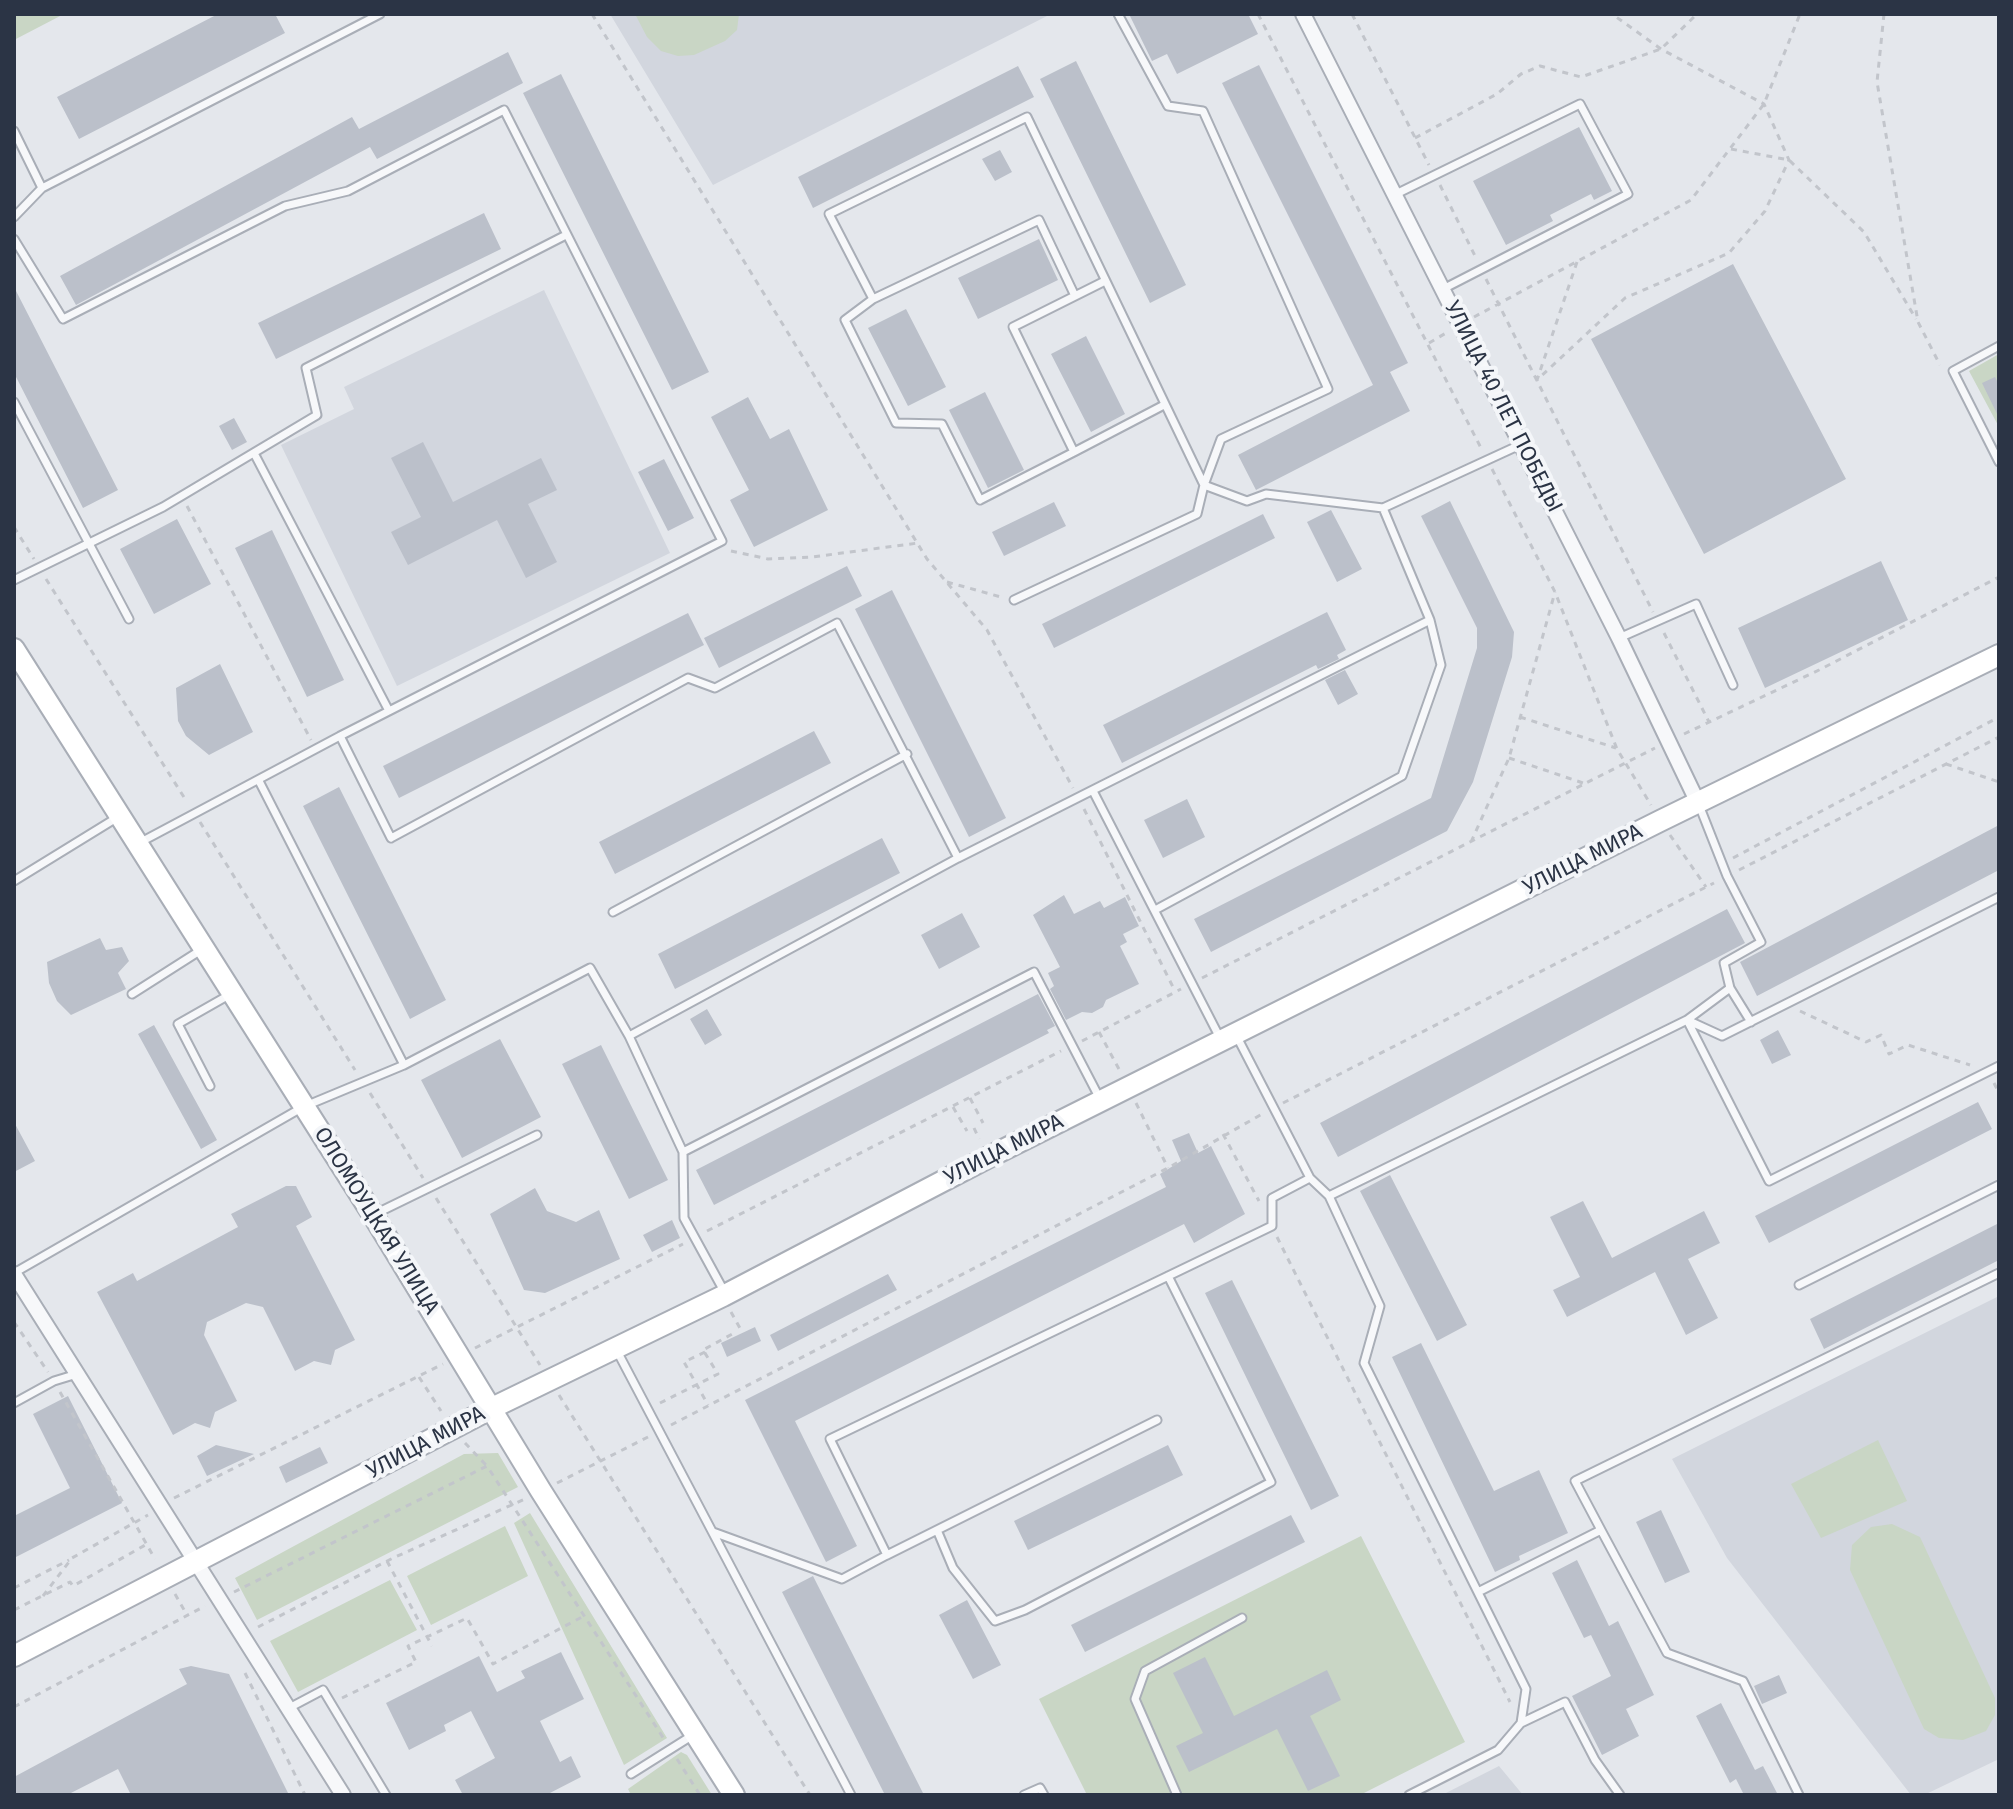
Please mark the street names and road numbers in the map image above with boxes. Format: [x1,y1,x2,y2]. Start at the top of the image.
street label: УЛИЦА 40 ЛЕТ ПОБЕДЫ [1438,297,1568,517]
street label: УЛИЦА МИРА [1519,819,1647,901]
street label: УЛИЦА МИРА [940,1109,1068,1191]
street label: ОЛОМОУЦКАЯ УЛИЦА [308,1123,444,1319]
street label: УЛИЦА МИРА [362,1401,490,1485]

